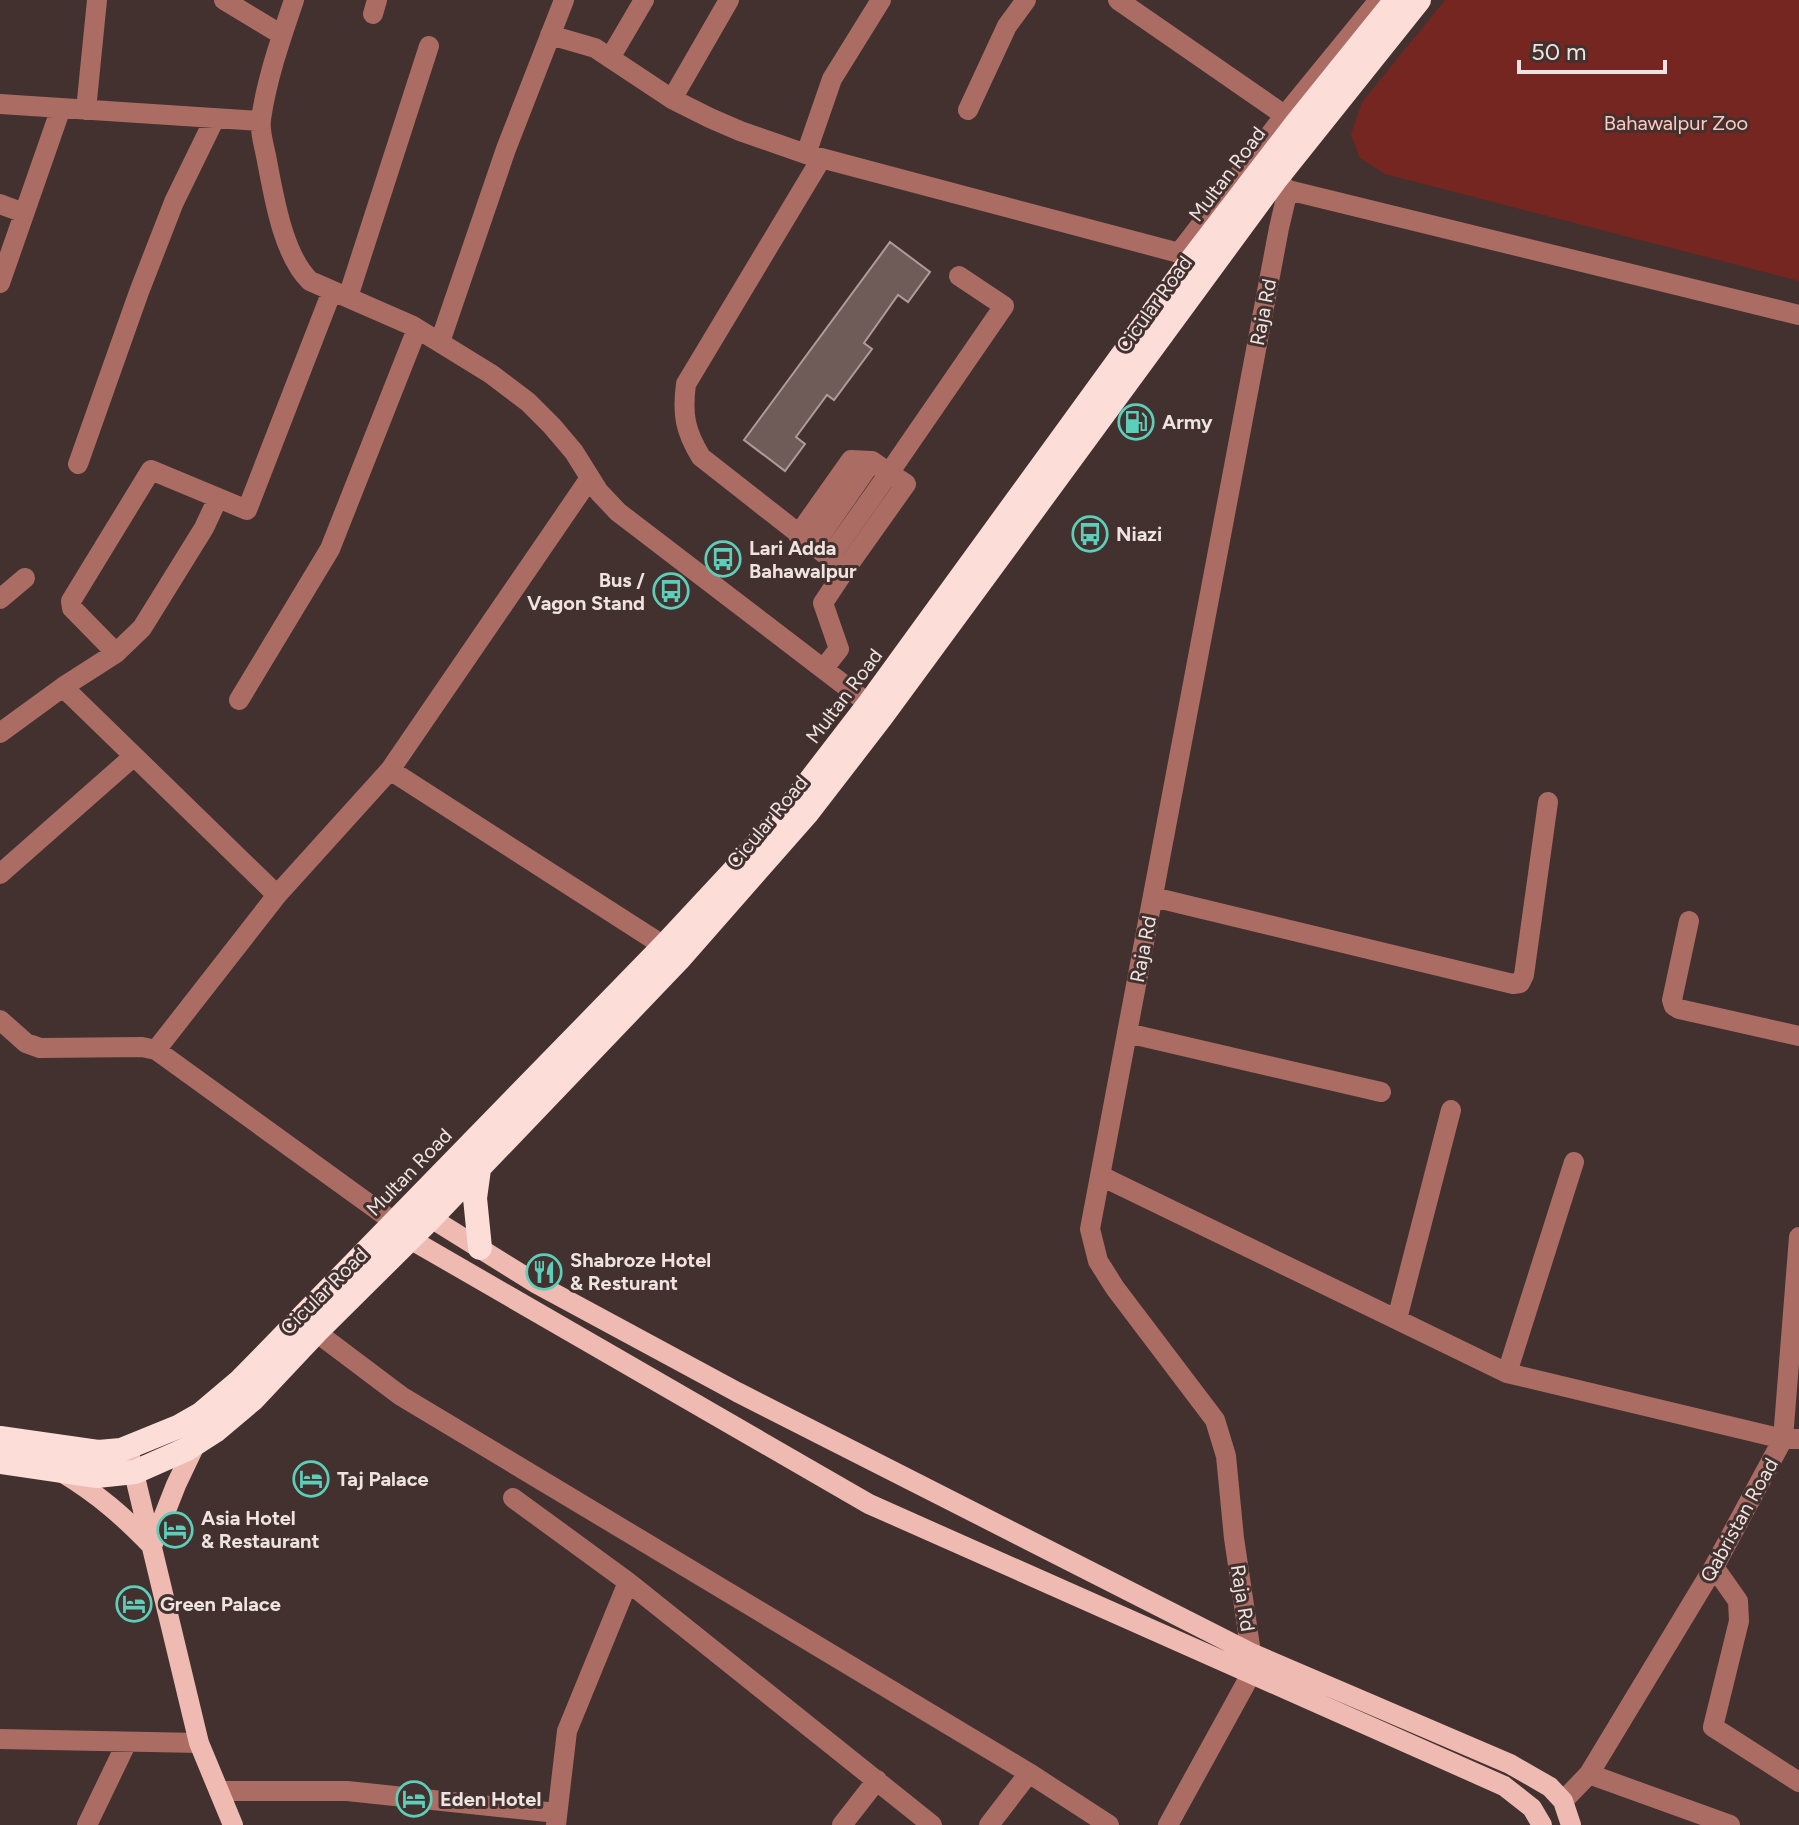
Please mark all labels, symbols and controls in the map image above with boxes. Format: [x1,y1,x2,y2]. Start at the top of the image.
scale bar [1519,24,1665,74]
text: 50 m [1531,37,1587,66]
park label: Bahawalpur Zoo [1604,111,1748,135]
street label: Multan Road [1184,122,1270,226]
street label: Cicular Road [1111,251,1197,357]
street label: Raja Rd [1245,277,1281,347]
fuel station icon: Army [1117,403,1155,441]
place label: Army [1162,410,1213,434]
bus stop icon: Niazi [1071,515,1109,553]
place label: Niazi [1116,522,1162,546]
place label: Lari Adda Bahawalpur [749,536,857,583]
bus stop icon: Lari Adda Bahawalpur [704,540,742,578]
place label: Bus / Vagon Stand [527,568,645,615]
bus stop icon: Bus / Vagon Stand [652,572,690,610]
street label: Multan Road [801,644,887,748]
street label: Cicular Road [721,771,813,873]
street label: Raja Rd [1125,914,1161,984]
street label: Multan Road [361,1123,457,1221]
street label: Cicular Road [275,1242,373,1340]
place label: Shabroze Hotel & Resturant [570,1248,711,1295]
restaurant icon: Shabroze Hotel & Resturant [525,1253,563,1291]
street label: Qabristan Road [1695,1454,1783,1586]
hotel icon: Taj Palace [292,1460,330,1498]
place label: Taj Palace [337,1467,429,1491]
place label: Asia Hotel & Restaurant [201,1506,320,1553]
hotel icon: Asia Hotel & Restaurant [156,1511,194,1549]
street label: Raja Rd [1226,1563,1260,1633]
hotel icon: Green Palace [115,1585,153,1623]
place label: Green Palace [160,1592,281,1616]
hotel icon: Eden Hotel [395,1780,433,1818]
place label: Eden Hotel [440,1787,541,1811]

